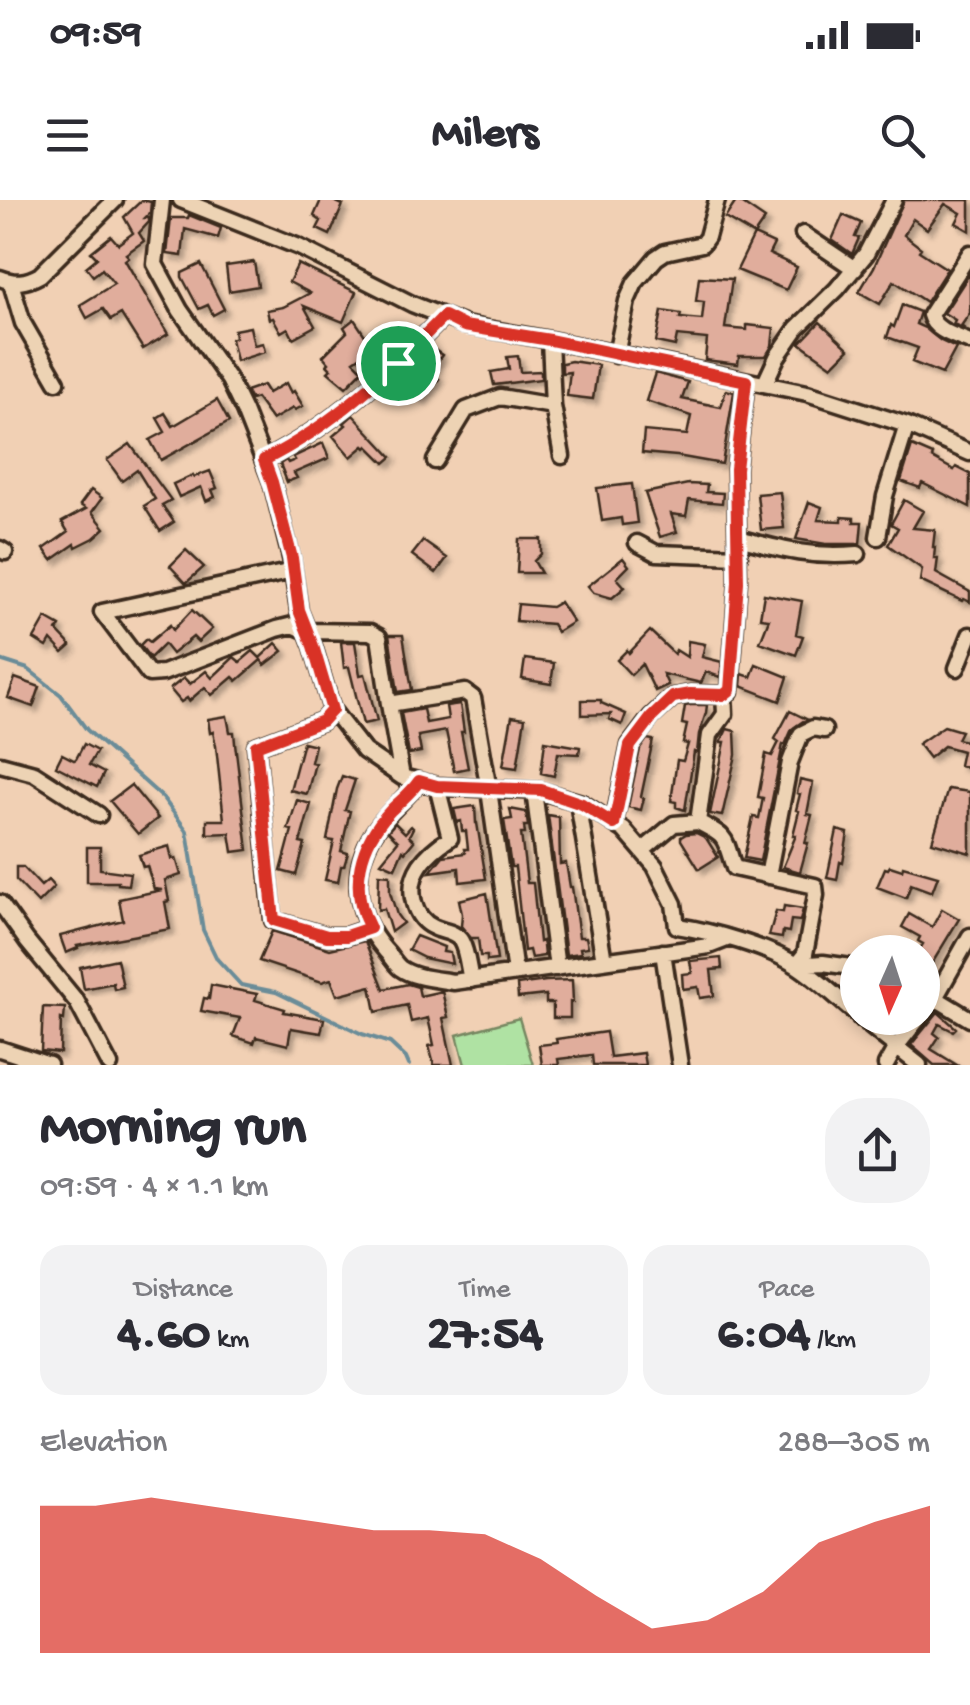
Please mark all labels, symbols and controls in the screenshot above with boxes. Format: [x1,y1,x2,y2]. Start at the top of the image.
text: 09:59 [50,13,142,57]
icon: menu [40,108,95,163]
icon: search [875,108,930,163]
text: Milers [432,109,538,162]
pin [356,321,441,406]
icon: arrive [371,336,426,391]
north arrow [840,935,940,1035]
map controls [840,935,940,1035]
button: share [825,1098,930,1203]
text: Morning run [40,1099,306,1163]
text: 09:59 · 4 × 1.1 km [40,1169,269,1207]
text: Distance [134,1274,233,1307]
text: Time [459,1274,511,1307]
text: Pace [759,1274,814,1307]
text: 4.60 [117,1307,210,1366]
text: 27:54 [427,1307,543,1366]
text: 6:04 [717,1307,810,1366]
text: km [210,1324,249,1357]
text: /km [810,1324,856,1357]
text: Elevation [40,1425,167,1463]
text: 288–305 m [778,1425,930,1463]

